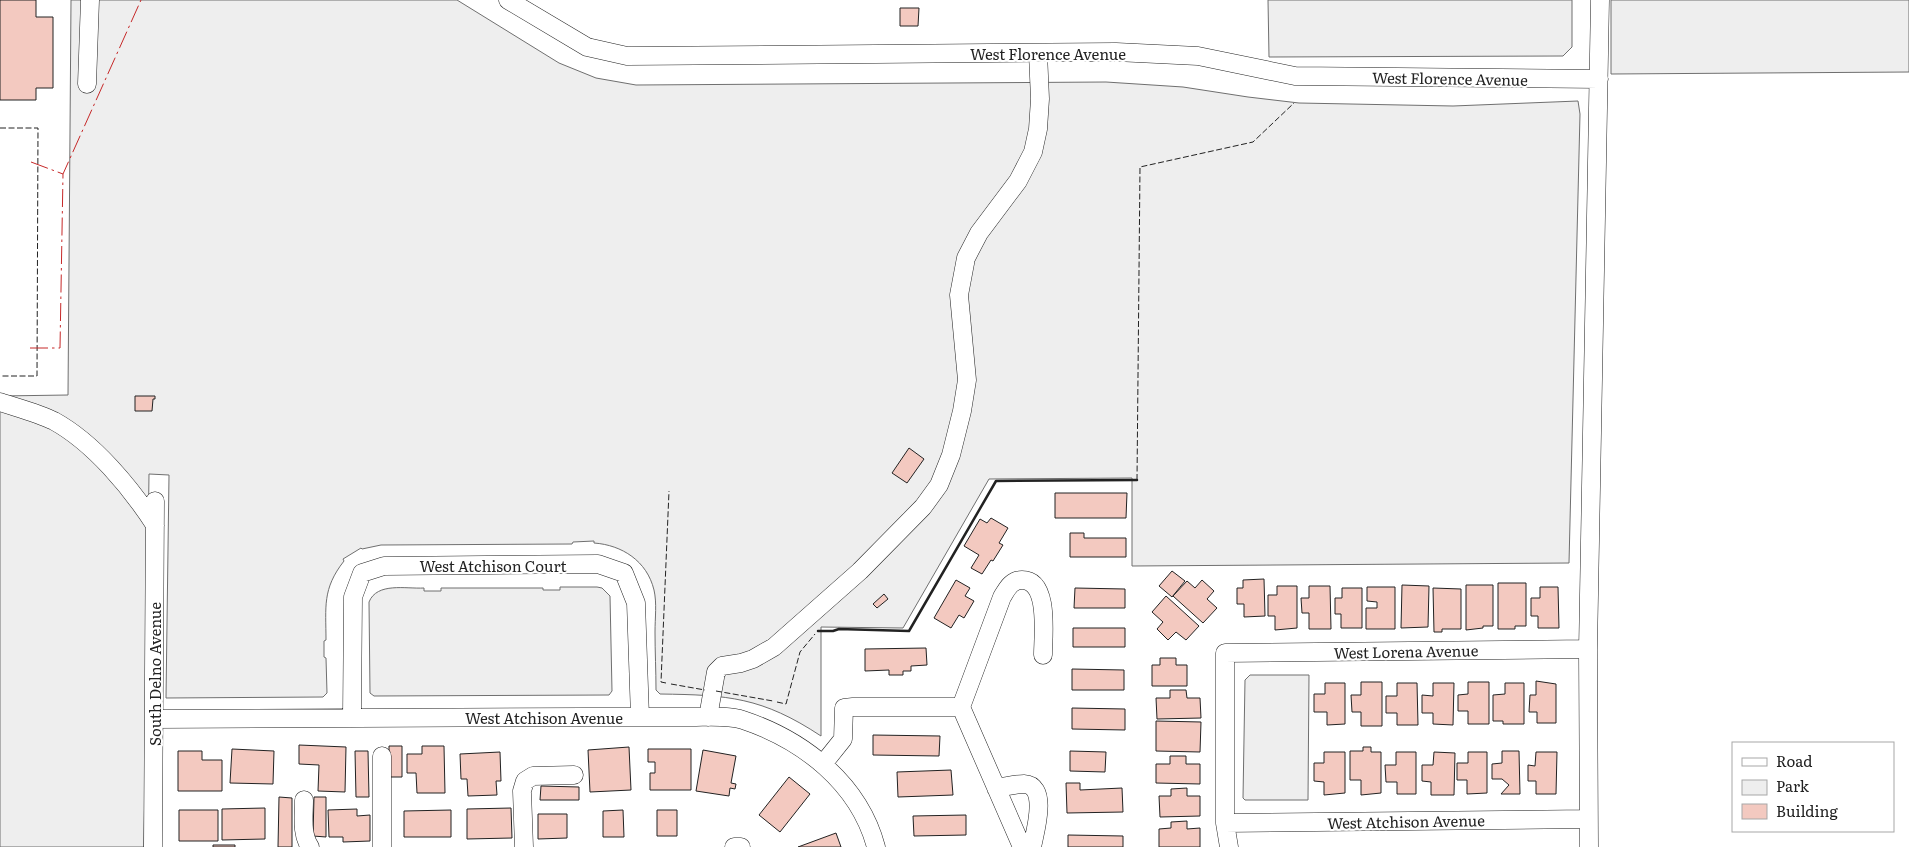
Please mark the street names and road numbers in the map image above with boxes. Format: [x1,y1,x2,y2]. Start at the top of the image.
street label: West Florence Avenue [970,42,1126,65]
street label: West Florence Avenue [1372,65,1528,91]
street label: West Atchison Court [419,554,567,577]
street label: South Delno Avenue [143,602,166,746]
street label: West Lorena Avenue [1333,638,1479,664]
street label: West Atchison Avenue [465,706,623,729]
street label: West Atchison Avenue [1327,808,1485,834]

